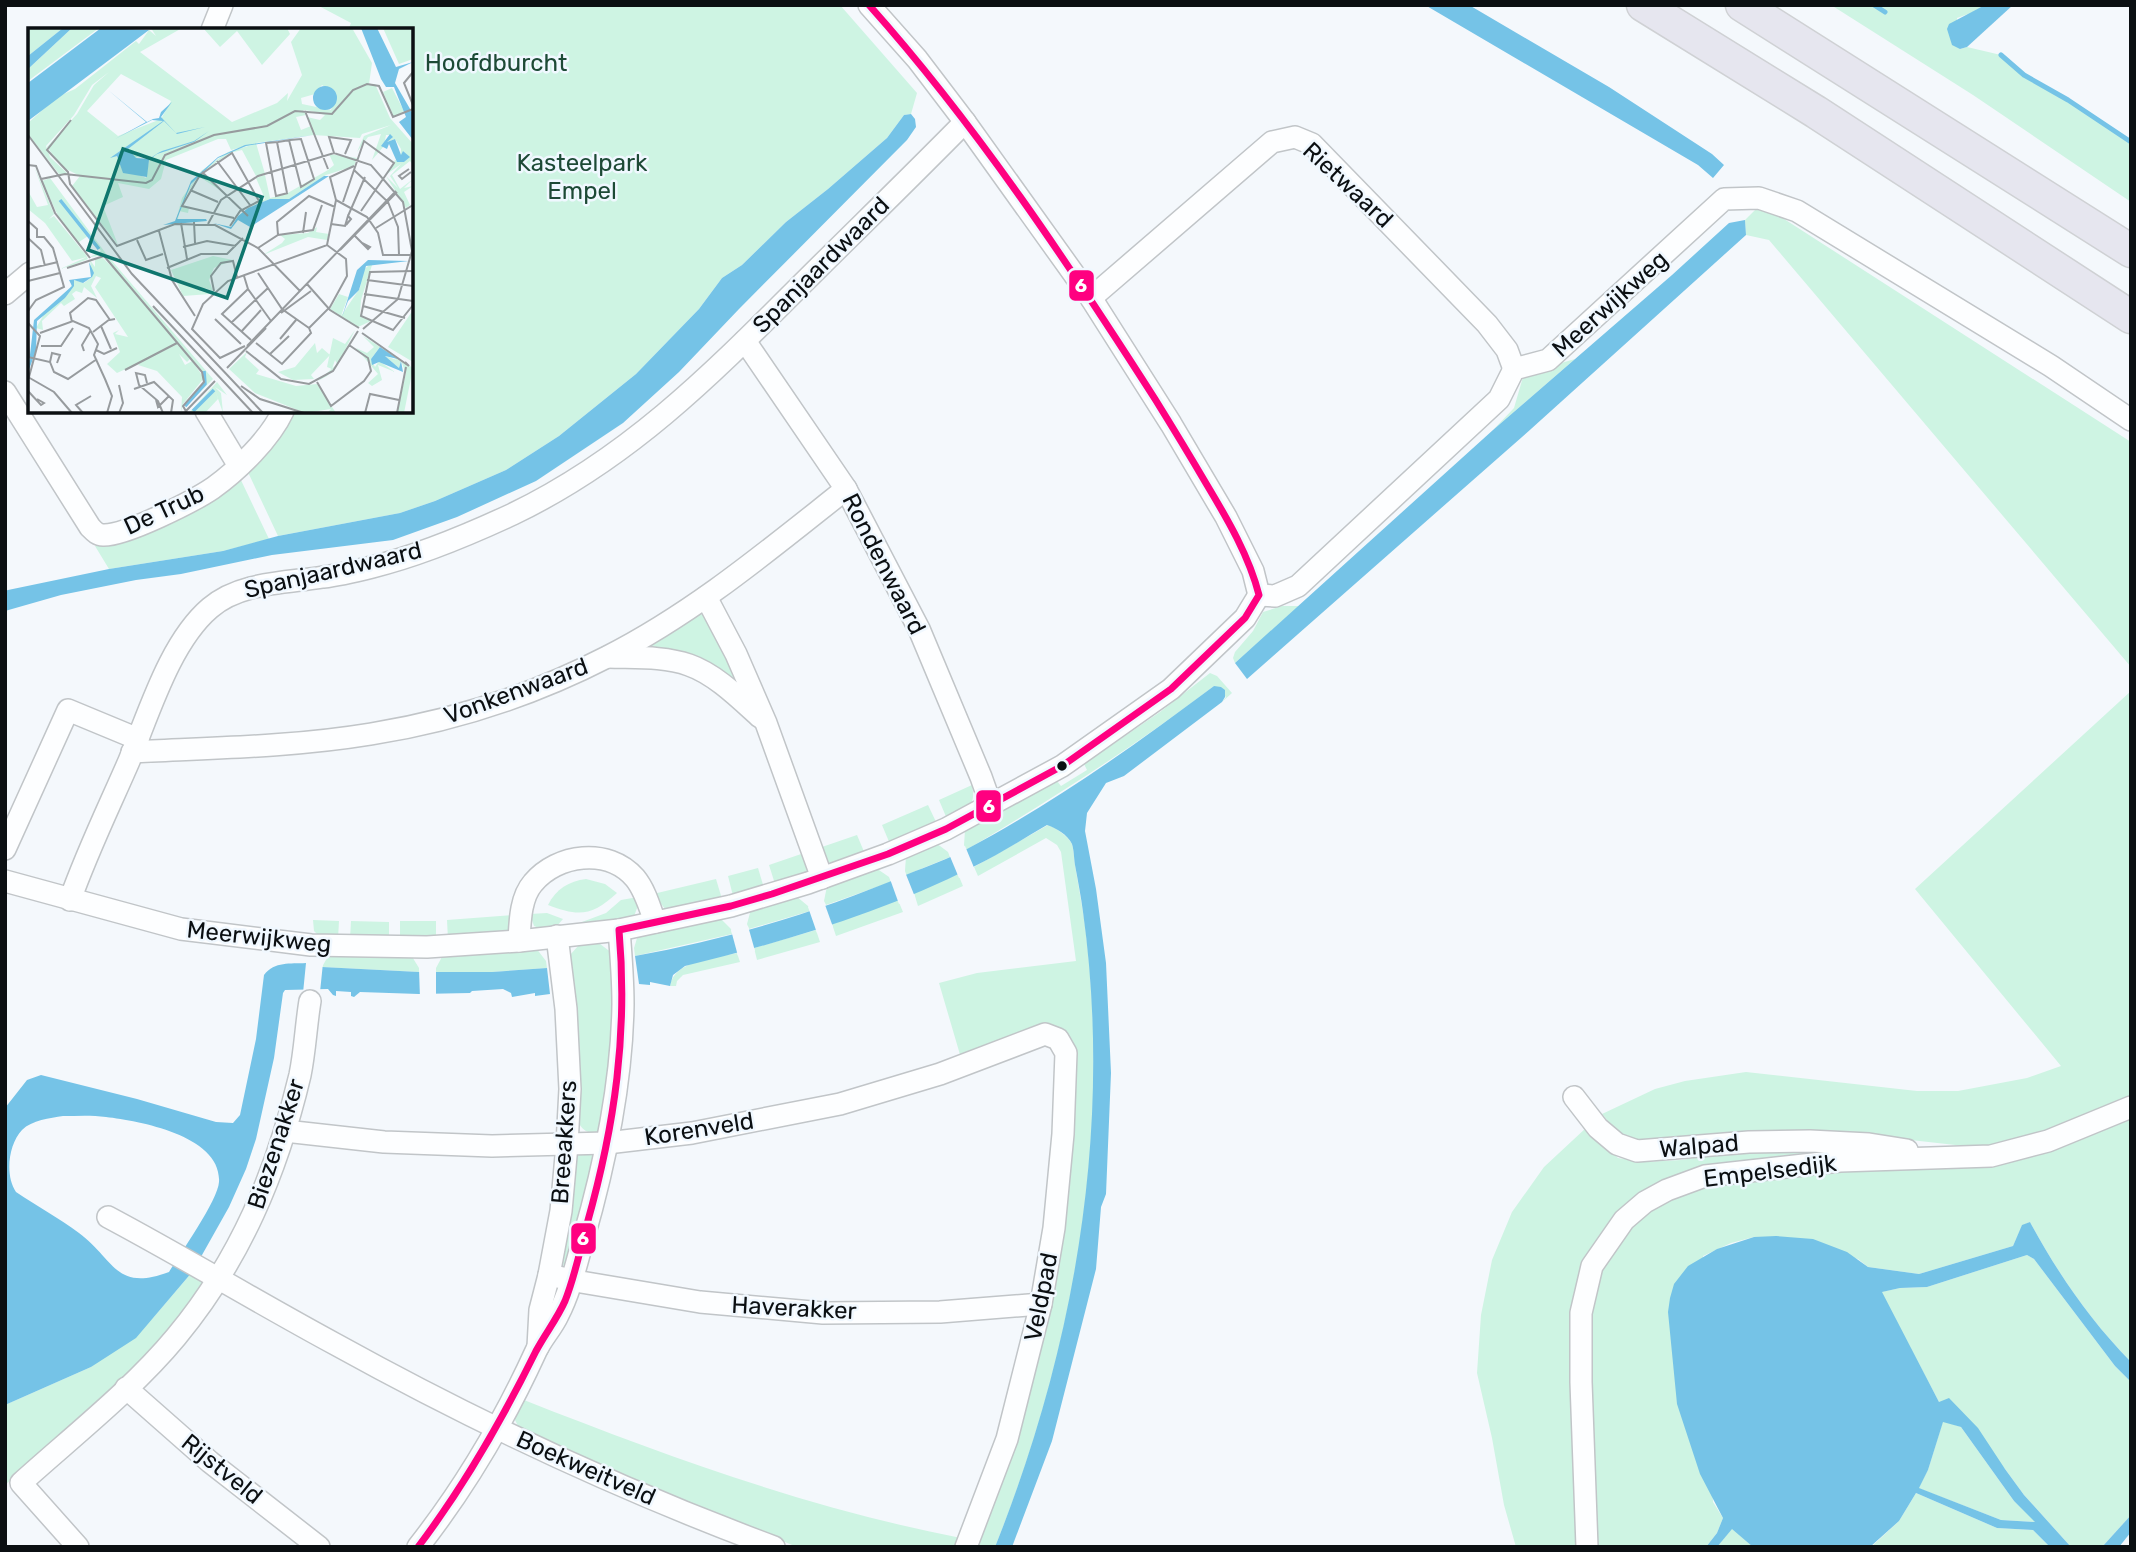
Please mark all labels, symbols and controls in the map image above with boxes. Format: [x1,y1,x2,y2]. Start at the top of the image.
inset map [28,28,413,413]
park label: Hoofdburcht [425,49,567,77]
street label: Rietwaard [1297,136,1399,234]
park label: Kasteelpark Empel [517,149,648,205]
street label: Spanjaardwaard [747,191,895,339]
street label: Meerwijkweg [1547,245,1673,363]
line badge: 6 [1068,269,1095,302]
text: 6 [1075,274,1087,297]
street label: De Trub [120,479,208,541]
street label: Rondenwaard [836,489,932,639]
street label: Spanjaardwaard [242,536,424,604]
street label: Vonkenwaard [440,652,592,730]
unlabelled marker [1055,759,1069,773]
line badge: 6 [975,789,1002,823]
text: 6 [983,795,995,818]
street label: Meerwijkweg [185,915,333,959]
street label: Biezenakker [242,1075,310,1213]
street label: Breeakkers [546,1079,582,1205]
street label: Korenveld [642,1107,756,1151]
street label: Walpad [1658,1129,1740,1163]
street label: Empelsedijk [1702,1149,1839,1193]
line badge: 6 [570,1222,597,1255]
text: 6 [577,1227,589,1250]
street label: Veldpad [1019,1250,1063,1344]
street label: Haverakker [731,1291,857,1325]
street label: Boekweitveld [512,1425,660,1511]
street label: Rijstveld [176,1428,268,1510]

